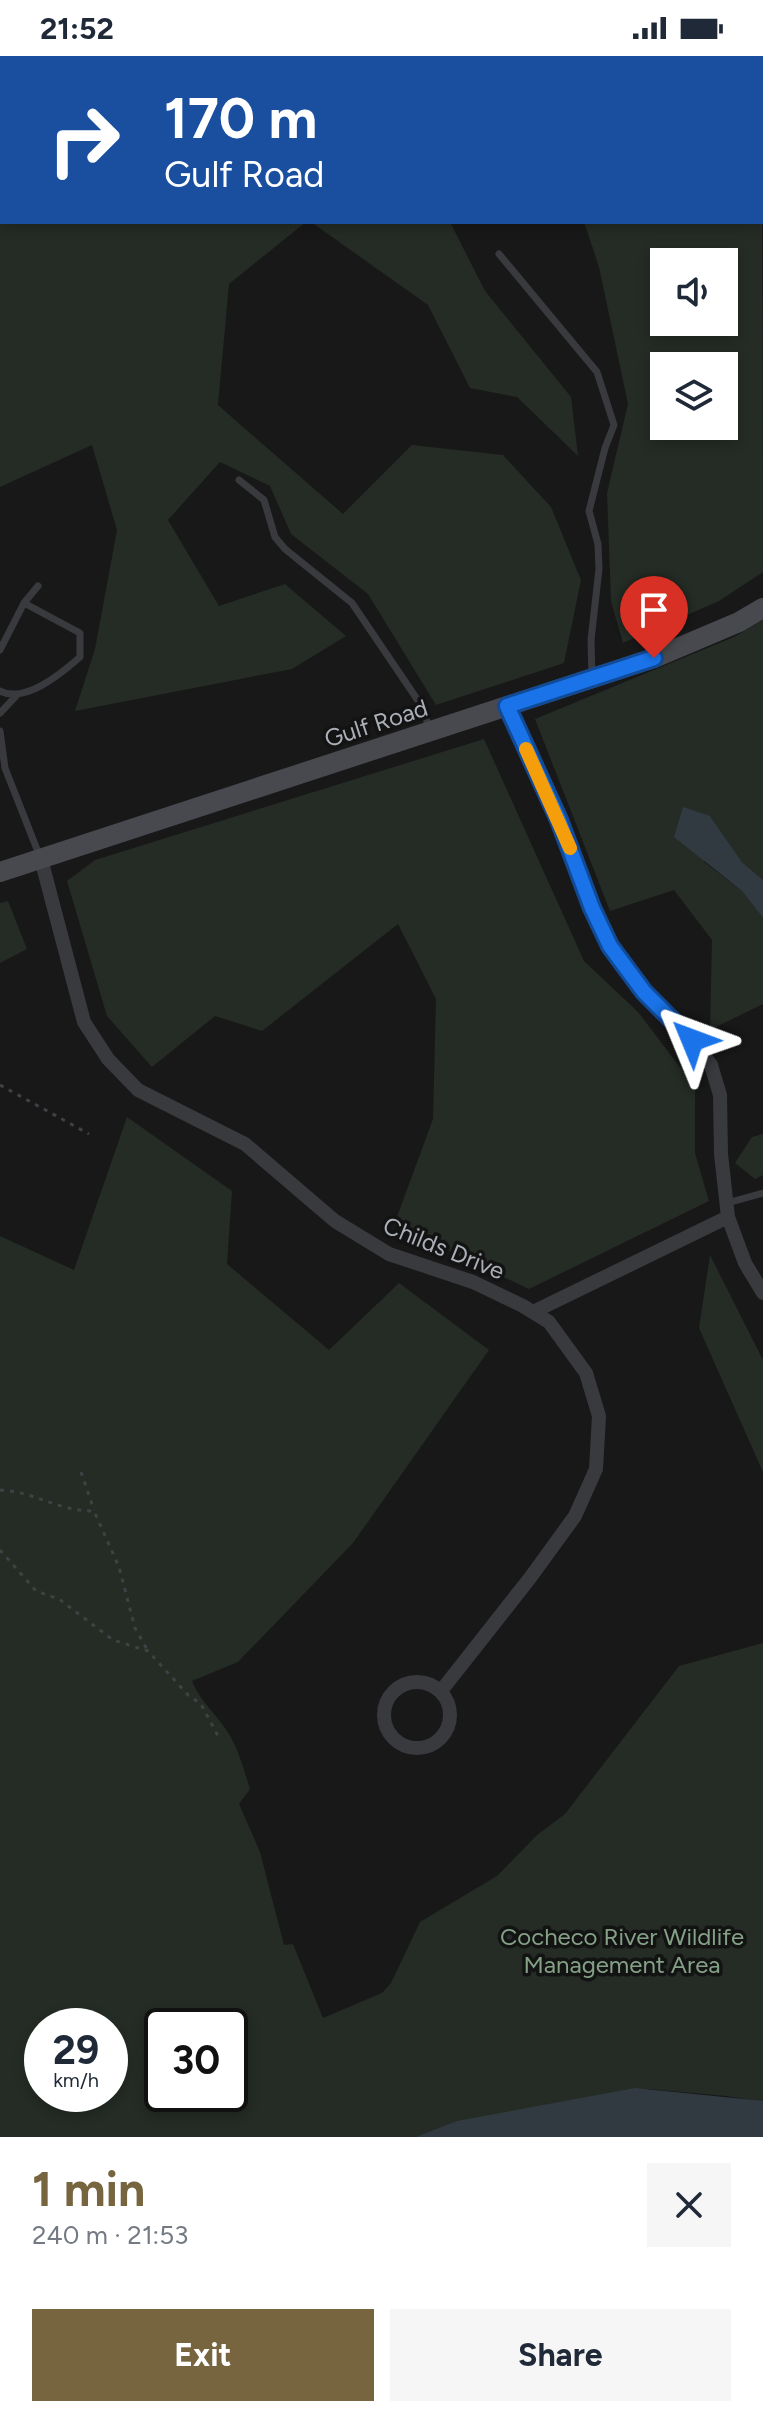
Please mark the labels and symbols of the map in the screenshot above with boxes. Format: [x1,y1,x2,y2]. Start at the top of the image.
pin [620,576,688,658]
street label: Gulf Road [321,693,431,753]
position arrow [650,998,734,1082]
street label: Childs Drive [379,1211,509,1285]
park label: Cocheco River Wildlife Management Area [500,1922,744,1979]
speed limit sign: 30 [144,2008,248,2112]

